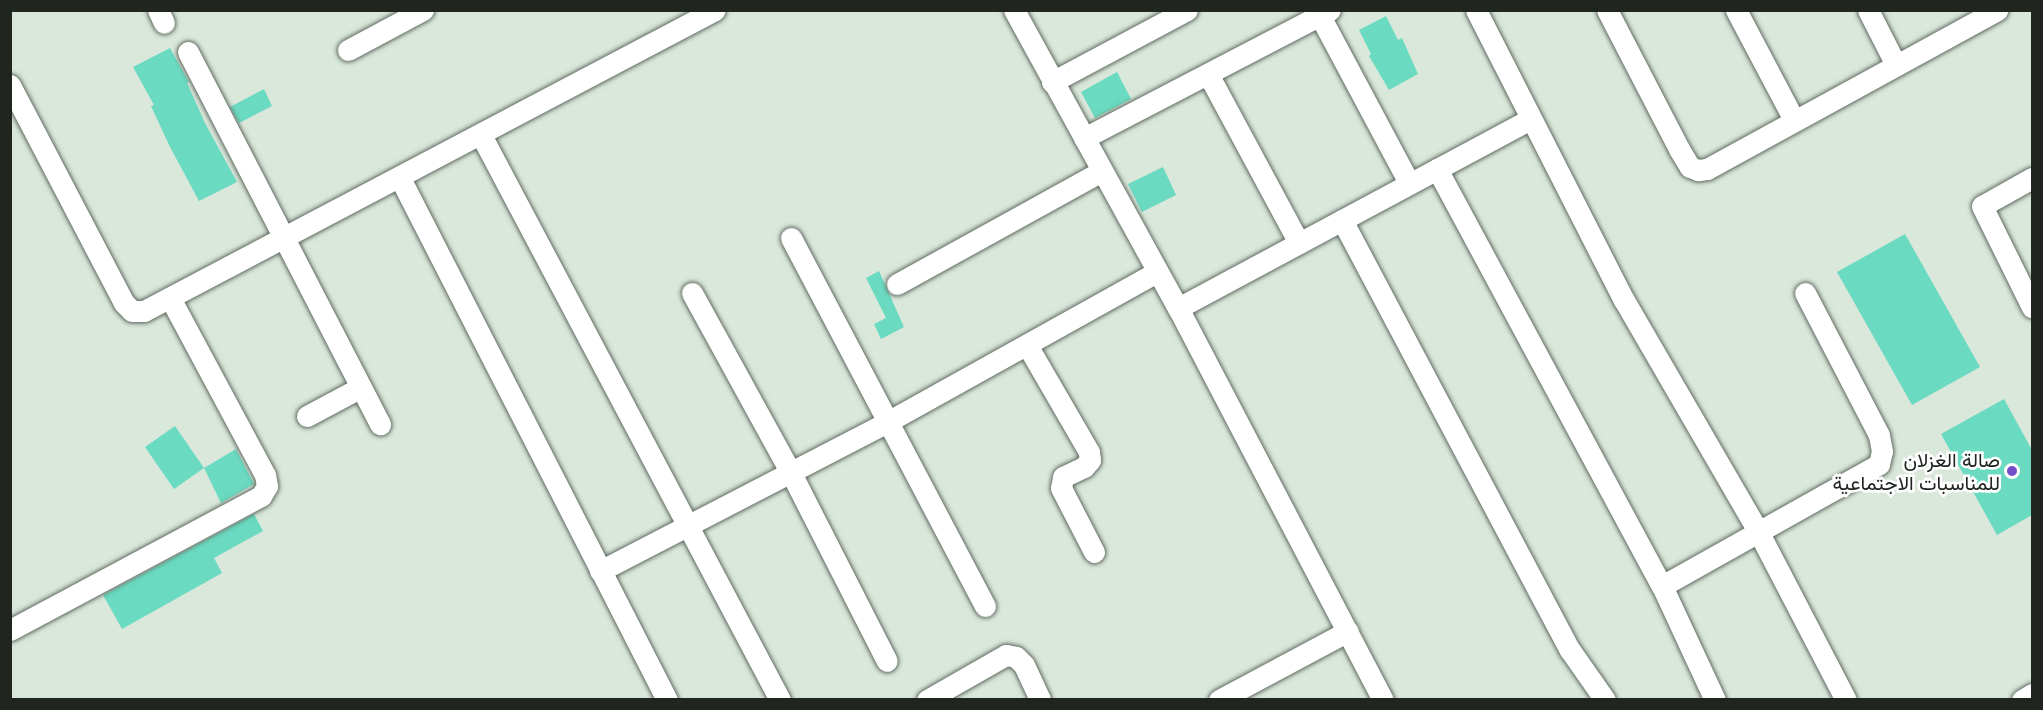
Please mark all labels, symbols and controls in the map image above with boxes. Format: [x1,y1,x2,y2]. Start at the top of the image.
place label: صالة الغزلان للمناسبات الاجتماعية [1832,448,2000,495]
marker: صالة الغزلان للمناسبات الاجتماعية [2005,464,2019,478]

